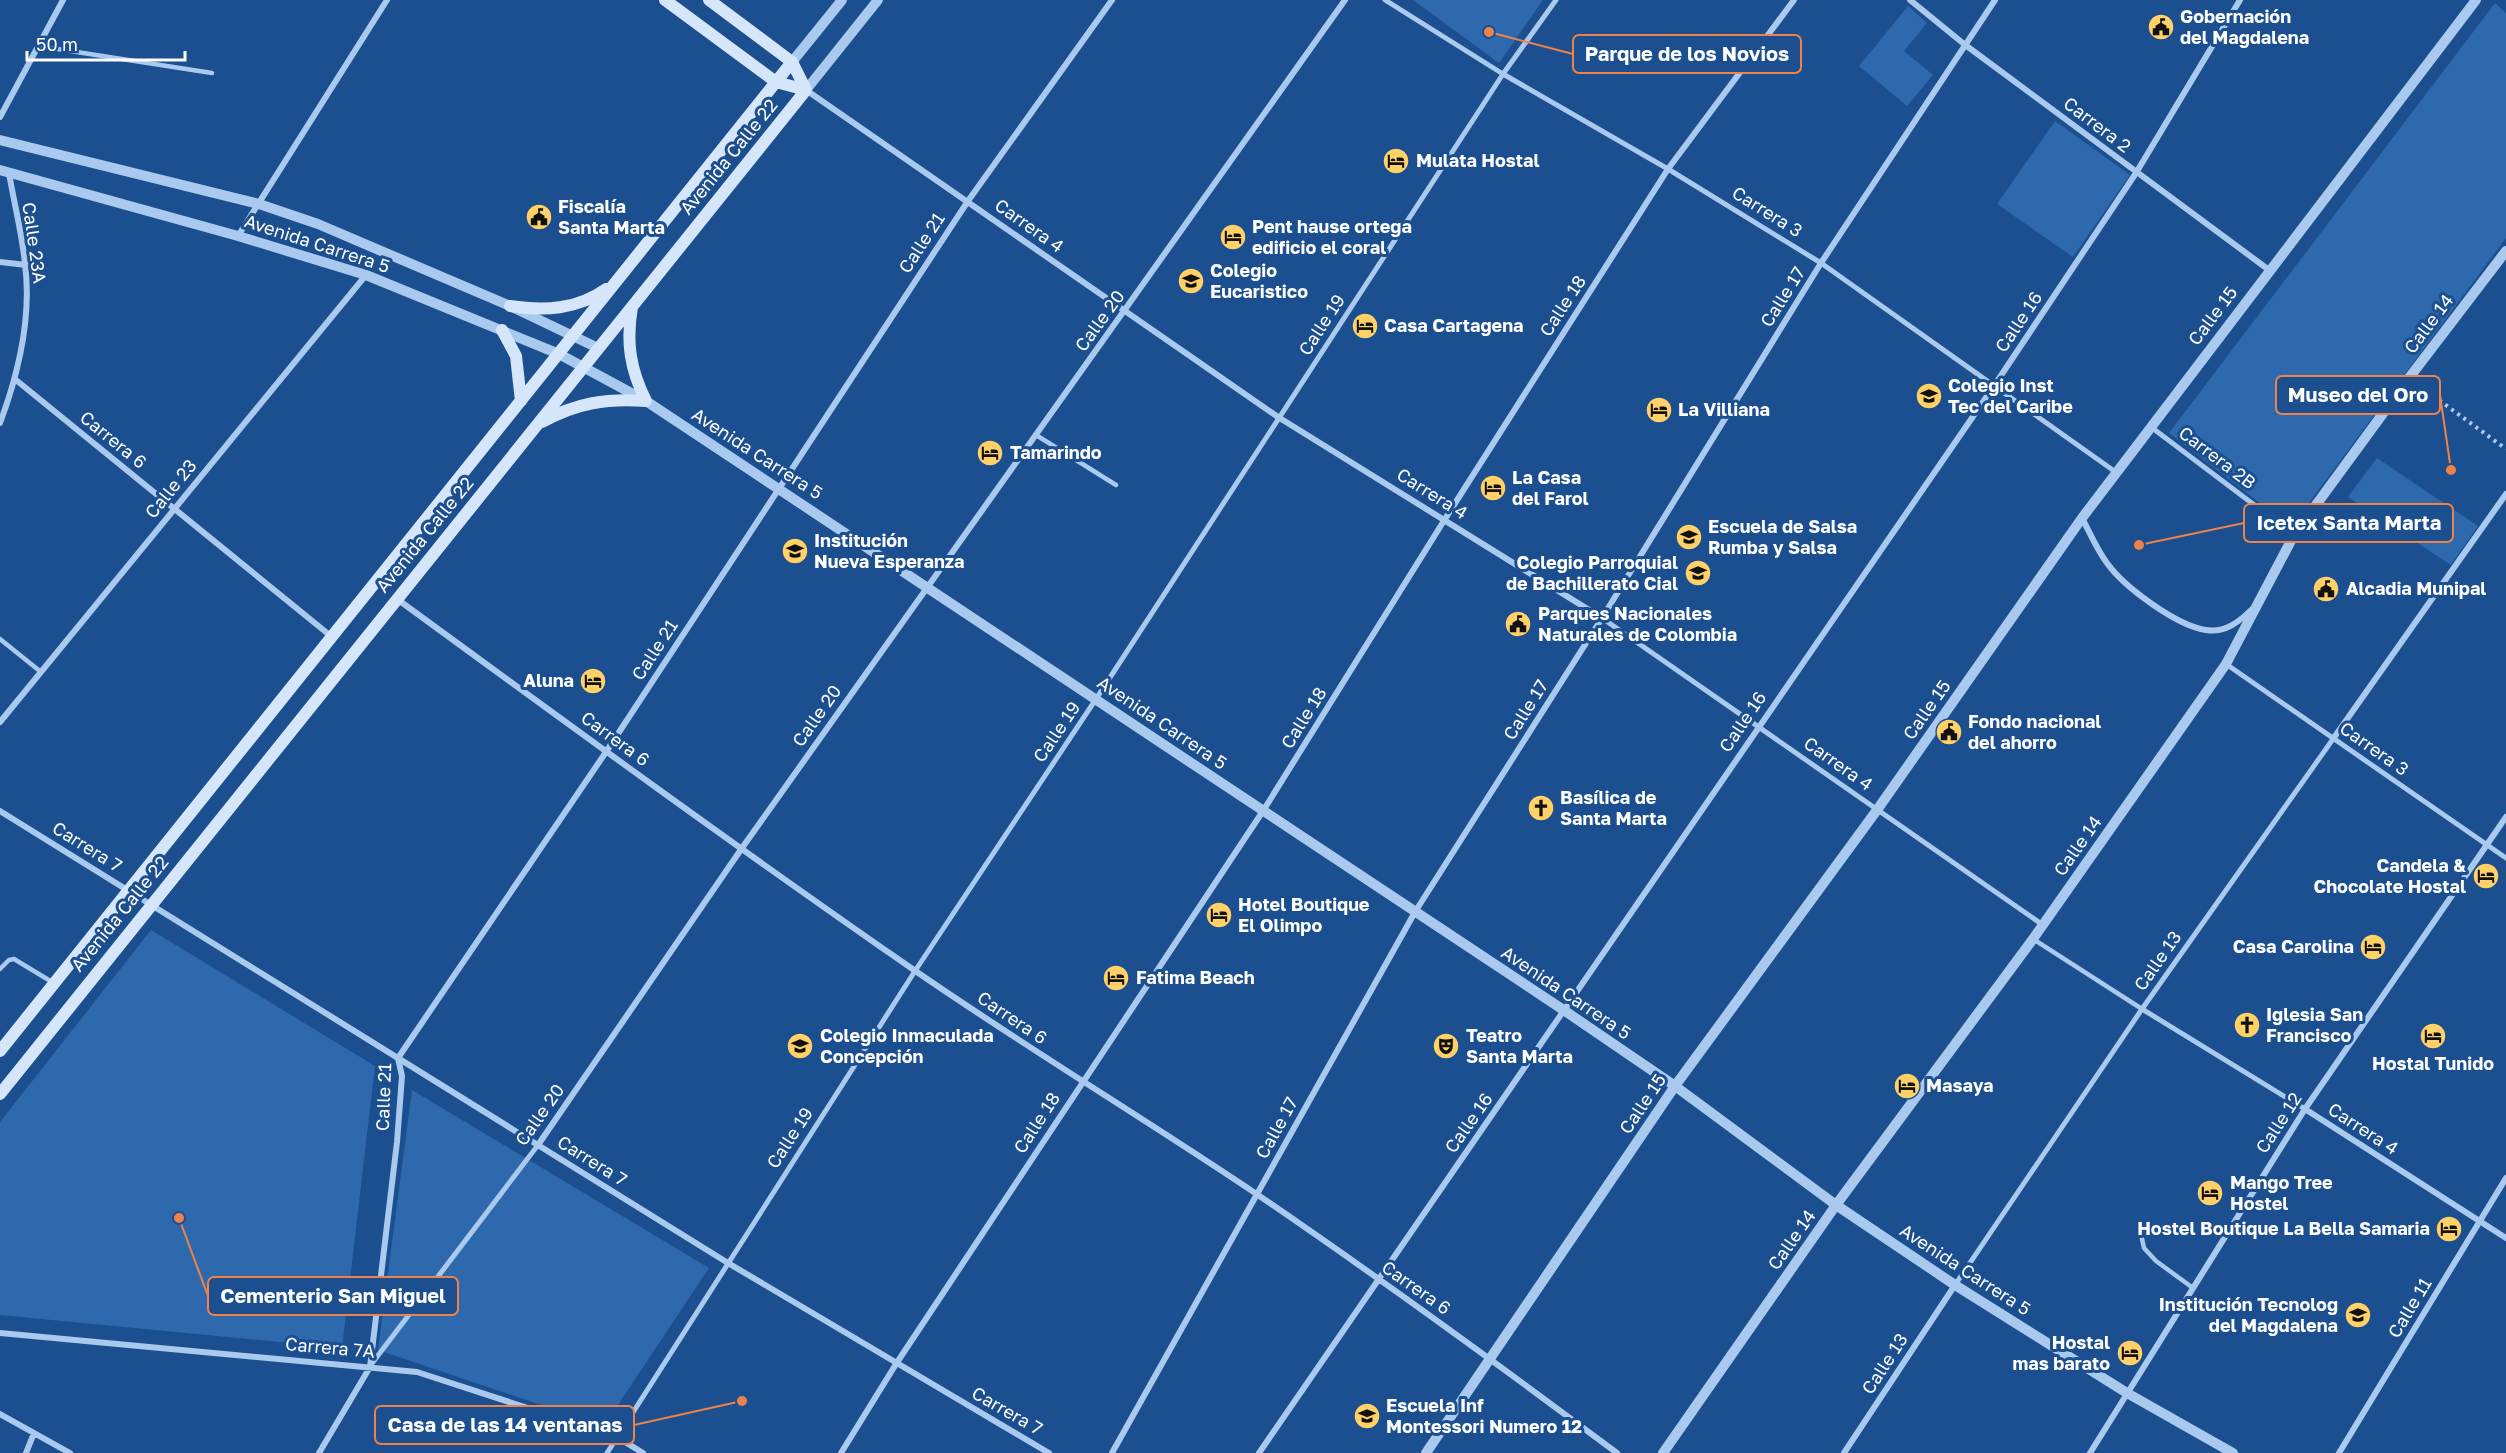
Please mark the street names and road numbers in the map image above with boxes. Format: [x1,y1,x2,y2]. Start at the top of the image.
street label: Carrera 2 [2060,92,2136,157]
street label: Avenida Calle 22 [675,94,782,219]
street label: Carrera 3 [1728,181,1807,241]
street label: Carrera 4 [991,193,1068,257]
street label: Calle 23A [18,201,52,285]
street label: Calle 21 [893,208,949,277]
street label: Avenida Carrera 5 [242,209,393,277]
street label: Calle 17 [1755,262,1809,331]
street label: Calle 18 [1534,271,1590,340]
street label: Calle 15 [2183,282,2241,349]
street label: Calle 20 [1070,286,1129,355]
street label: Calle 16 [1990,287,2046,356]
street label: Calle 14 [2399,289,2458,357]
street label: Calle 19 [1293,290,1349,359]
street label: Avenida Carrera 5 [688,403,827,504]
street label: Carrera 6 [76,406,151,473]
street label: Carrera 2B [2175,421,2260,493]
street label: Calle 23 [140,454,201,522]
street label: Carrera 4 [1393,463,1472,523]
street label: Avenida Calle 22 [371,472,478,597]
street label: Calle 21 [626,615,682,684]
street label: Avenida Carrera 5 [1094,671,1231,774]
street label: Calle 17 [1498,675,1552,744]
street label: Calle 15 [1898,675,1955,744]
street label: Calle 20 [787,680,845,751]
street label: Calle 18 [1276,683,1331,752]
street label: Calle 16 [1714,687,1770,756]
street label: Calle 19 [1028,697,1084,766]
street label: Carrera 6 [577,706,654,770]
street label: Carrera 3 [2336,717,2413,780]
street label: Carrera 4 [1800,731,1877,795]
street label: Calle 14 [2049,811,2106,880]
street label: Carrera 7 [49,816,126,876]
street label: Avenida Calle 22 [66,851,173,976]
street label: Calle 13 [2129,926,2186,995]
street label: Avenida Carrera 5 [1498,941,1635,1044]
street label: Carrera 6 [974,986,1052,1048]
street label: Calle 21 [371,1062,395,1131]
street label: Calle 15 [1614,1069,1670,1138]
street label: Calle 20 [510,1079,568,1150]
street label: Calle 18 [1008,1088,1064,1157]
street label: Calle 16 [1440,1088,1497,1157]
street label: Calle 12 [2250,1088,2306,1157]
street label: Calle 17 [1250,1093,1302,1162]
street label: Carrera 4 [2324,1097,2403,1159]
street label: Calle 19 [761,1103,817,1172]
street label: Carrera 7 [554,1130,631,1190]
street label: Calle 14 [1763,1205,1820,1274]
street label: Avenida Carrera 5 [1896,1219,2035,1320]
street label: Carrera 6 [1378,1255,1455,1319]
street label: Calle 11 [2383,1273,2436,1342]
street label: Calle 13 [1856,1329,1912,1398]
street label: Carrera 7A [284,1332,376,1362]
street label: Carrera 7 [968,1381,1047,1439]

